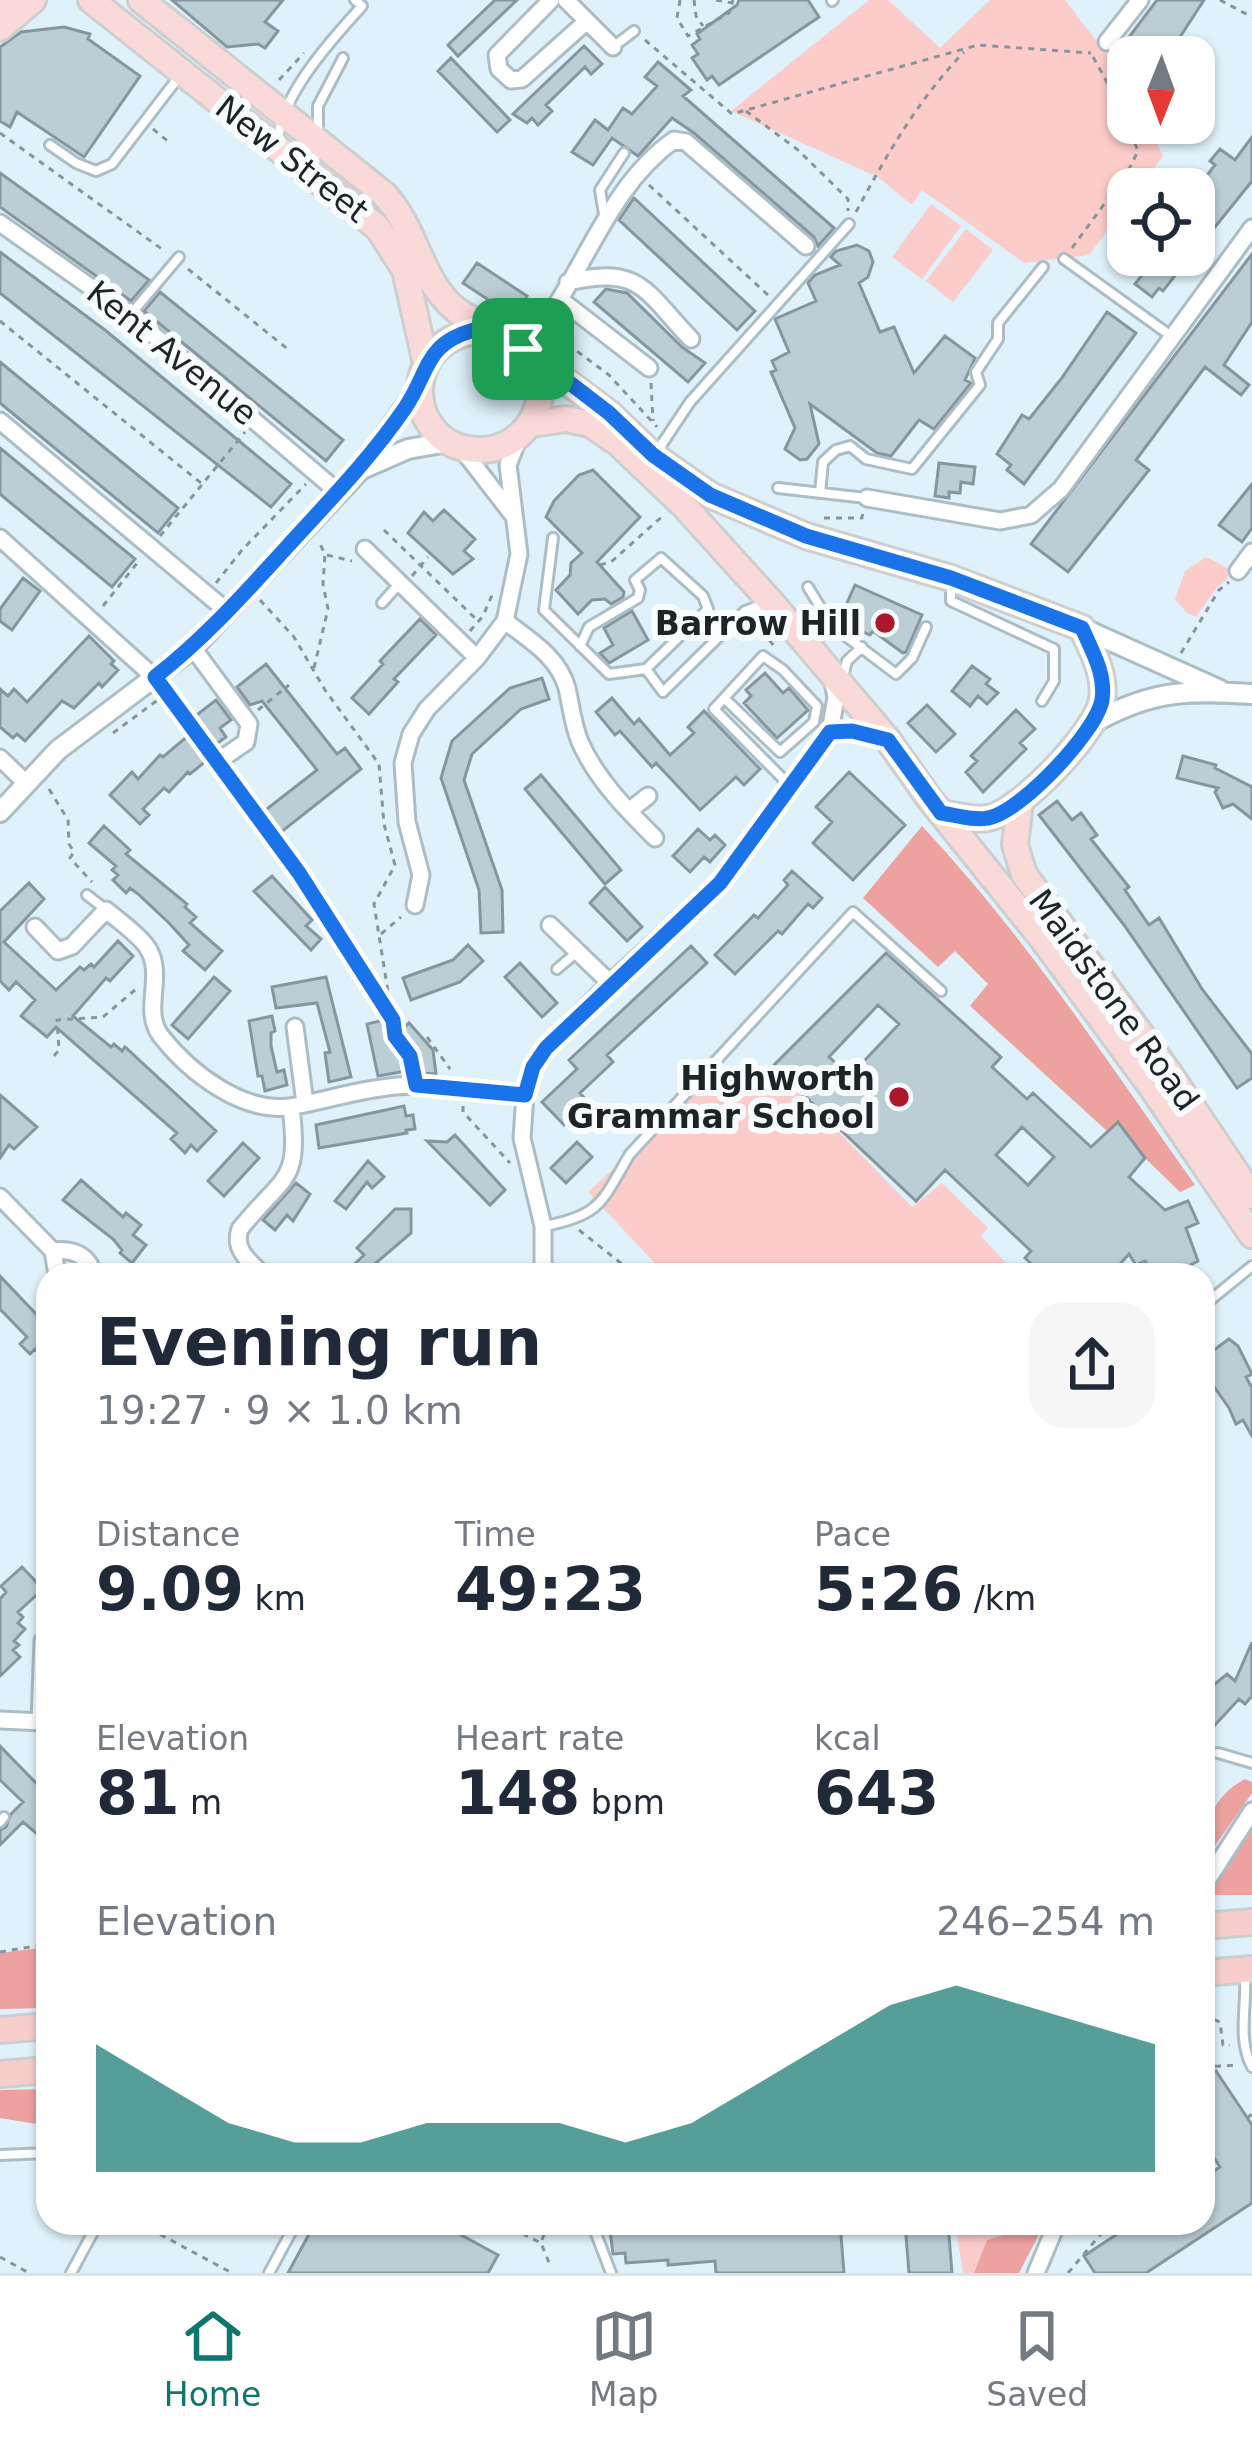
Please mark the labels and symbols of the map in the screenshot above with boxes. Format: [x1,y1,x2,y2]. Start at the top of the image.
north arrow [1107,36,1215,144]
street label: New Street [208,87,376,231]
street label: Kent Avenue [79,273,265,433]
pin [472,298,574,400]
place label: Barrow Hill [655,604,861,643]
marker: Barrow Hill [872,610,898,636]
street label: Maidstone Road [1021,882,1207,1118]
place label: Highworth Grammar School [567,1059,875,1136]
marker: Highworth Grammar School [886,1084,912,1110]

